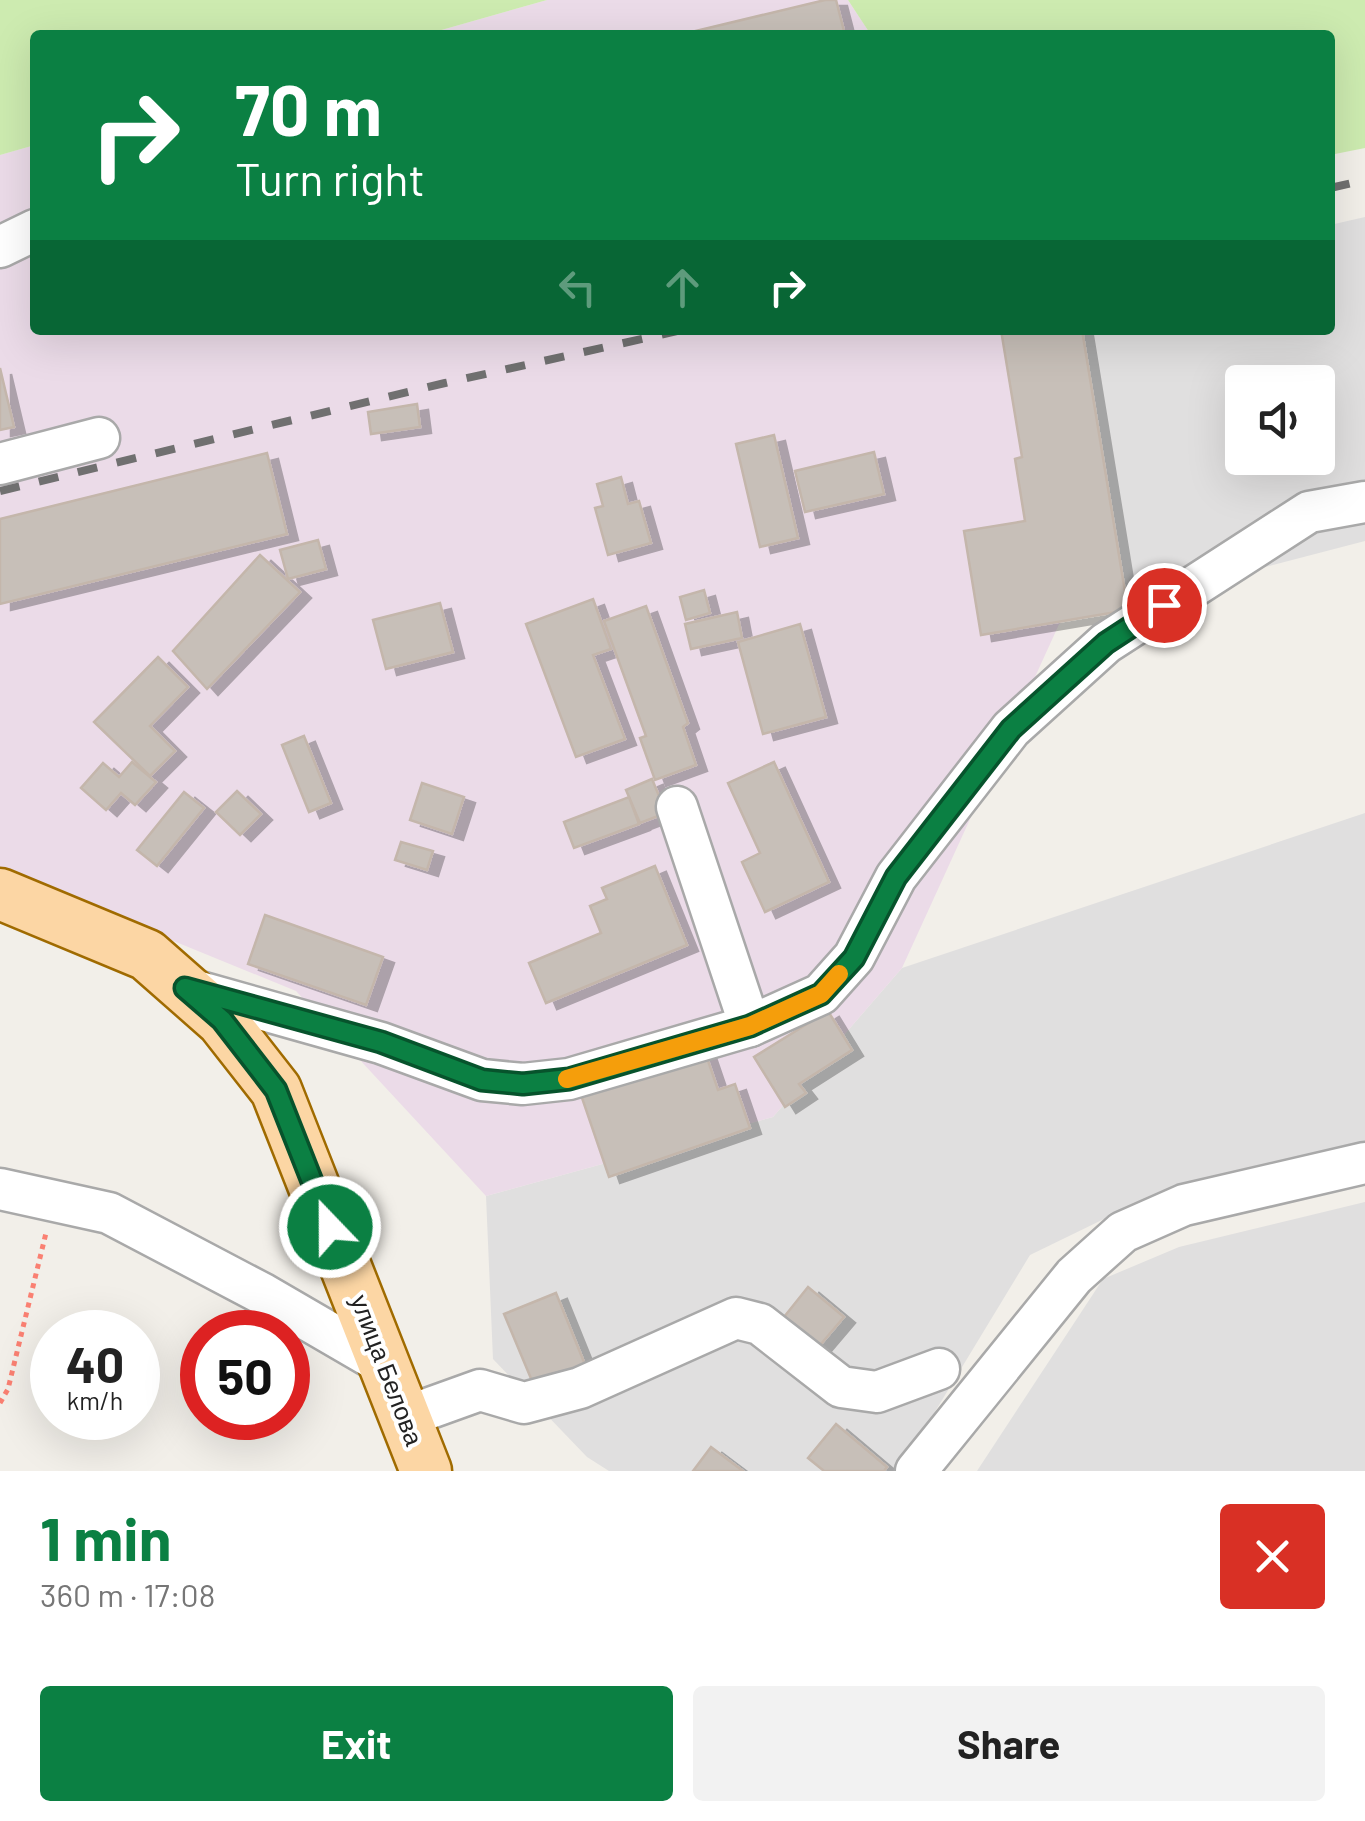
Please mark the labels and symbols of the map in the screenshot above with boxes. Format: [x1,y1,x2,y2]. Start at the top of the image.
pin [1122,563,1207,648]
position arrow [278,1175,382,1279]
street label: улица Белова [345,1290,430,1449]
speed limit sign: 50 [180,1310,310,1440]

